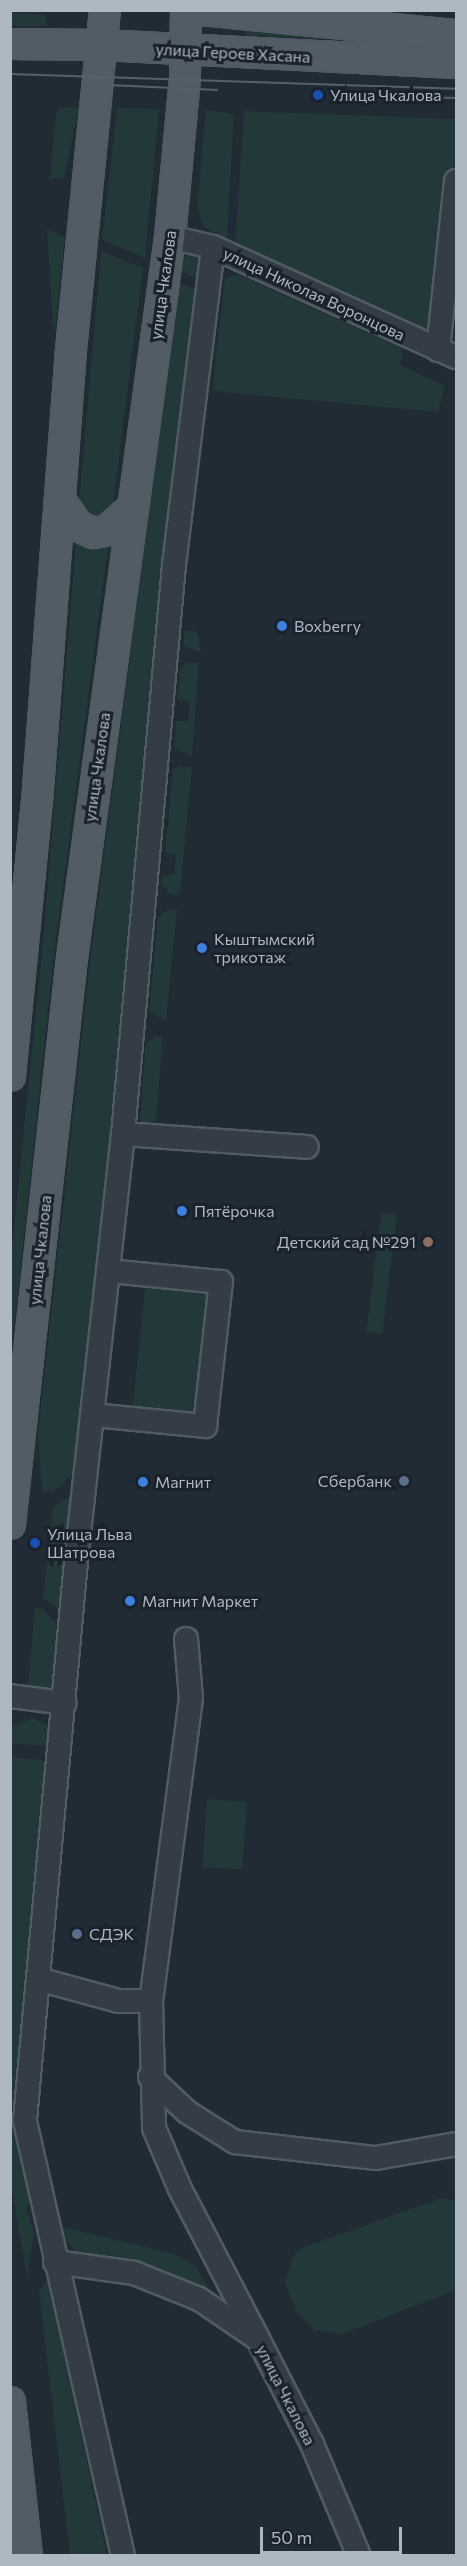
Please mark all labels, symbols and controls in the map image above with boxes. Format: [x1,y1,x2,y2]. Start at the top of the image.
street label: улица Героев Хасана [155,39,311,67]
place label: Улица Чкалова [330,85,442,105]
marker: Улица Чкалова [311,88,325,102]
street label: улица Чкалова [146,229,180,341]
street label: улица Николая Воронцова [220,243,408,345]
place label: Boxberry [294,616,361,636]
marker: Boxberry [275,619,289,633]
street label: улица Чкалова [80,711,114,823]
place label: Кыштымский трикотаж [214,929,315,967]
marker: Кыштымский трикотаж [195,941,209,955]
street label: улица Чкалова [25,1194,55,1306]
place label: Пятёрочка [194,1201,274,1221]
marker: Пятёрочка [175,1204,189,1218]
place label: Детский сад №291 [277,1232,416,1252]
marker: Детский сад №291 [421,1235,435,1249]
place label: Сбербанк [318,1471,392,1491]
place label: Магнит [155,1472,211,1492]
marker: Сбербанк [397,1474,411,1488]
marker: Магнит [136,1475,150,1489]
place label: Улица Льва Шатрова [47,1524,132,1562]
marker: Улица Льва Шатрова [28,1536,42,1550]
place label: Магнит Маркет [142,1591,258,1611]
marker: Магнит Маркет [123,1594,137,1608]
place label: СДЭК [89,1924,134,1944]
marker: СДЭК [70,1927,84,1941]
street label: улица Чкалова [252,2342,320,2448]
scale bar [263,2515,406,2553]
text: 50 m [271,2526,312,2548]

